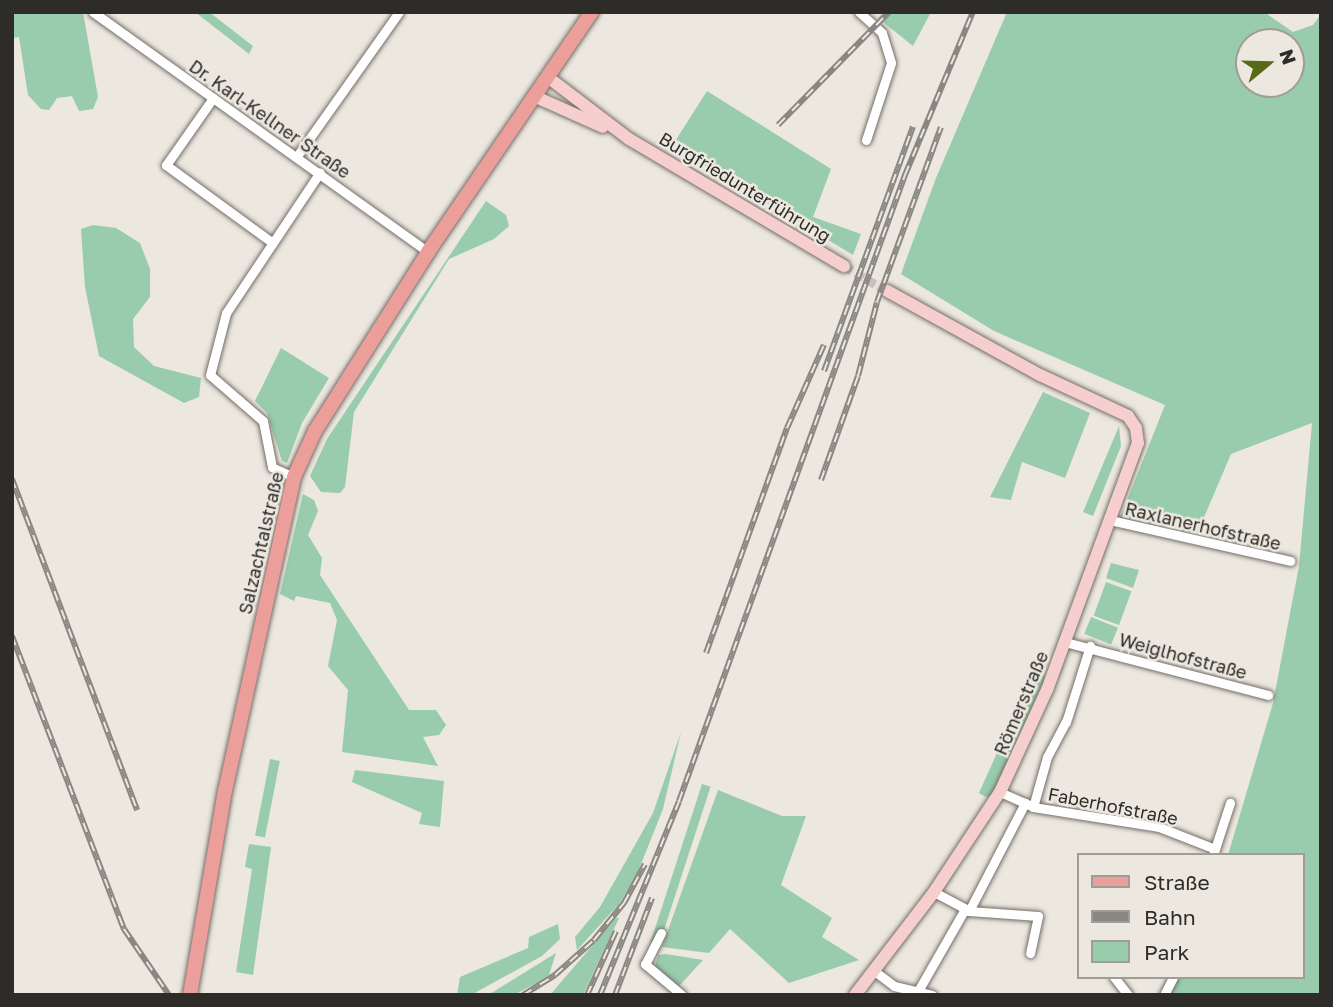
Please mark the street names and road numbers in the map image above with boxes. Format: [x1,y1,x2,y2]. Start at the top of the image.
street label: Dr. Karl-Kellner Straße [185,55,355,183]
street label: Burgfriedunterführung [655,127,835,247]
street label: Salzachtalstraße [234,470,288,616]
street label: Raxlanerhofstraße [1123,498,1283,554]
street label: Weiglhofstraße [1117,629,1249,683]
street label: Römerstraße [989,648,1053,758]
street label: Faberhofstraße [1046,783,1180,829]

